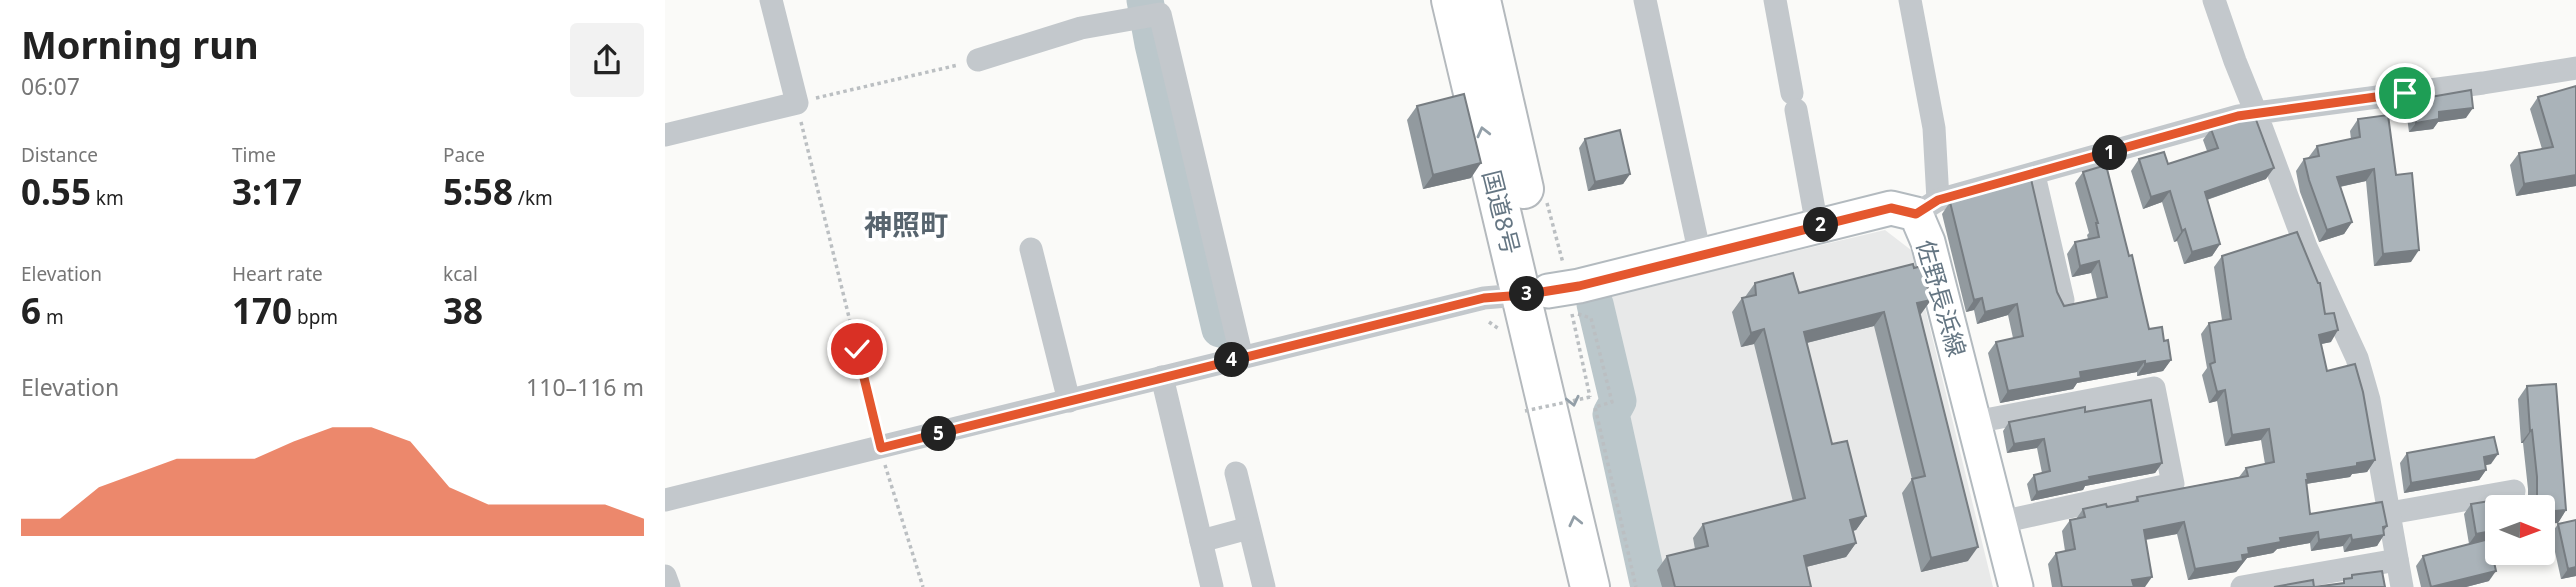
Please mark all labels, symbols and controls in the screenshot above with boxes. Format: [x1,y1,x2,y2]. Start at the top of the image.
text: Morning run [21,18,259,70]
button: share [570,23,644,97]
pin [2375,63,2435,123]
text: 06:07 [21,70,80,102]
icon: arrive [2386,74,2424,112]
one-way arrow [1477,126,1491,138]
pin: 1 [2093,136,2127,170]
text: 1 [2104,139,2115,165]
text: Distance [21,142,98,168]
text: Time [232,142,276,168]
text: Pace [443,142,485,168]
street label: 国道8号 [1476,166,1528,258]
text: 0.55 [21,168,91,215]
text: 3:17 [232,168,302,215]
text: 5:58 [443,168,513,215]
text: km [91,185,124,211]
text: /km [513,185,553,211]
district label: 神照町 [864,205,948,243]
pin: 2 [1803,208,1839,243]
text: 2 [1815,211,1826,237]
street label: 佐野長浜線 [1910,236,1974,360]
text: Elevation [21,261,102,287]
text: Heart rate [232,261,323,287]
text: kcal [443,261,478,287]
pin: 3 [1509,276,1545,312]
text: 3 [1521,280,1532,306]
text: 6 [21,287,41,334]
text: 170 [232,287,292,334]
text: 38 [443,287,483,334]
text: m [41,304,64,330]
text: bpm [292,304,338,330]
pin [827,319,887,379]
icon: check [838,330,876,368]
pin: 4 [1215,342,1249,378]
text: 4 [1226,346,1237,372]
text: Elevation [21,371,119,403]
text: 110–116 m [526,371,644,403]
one-way arrow [1565,395,1579,407]
pin: 5 [921,416,957,452]
text: 5 [933,420,944,446]
north arrow [2485,495,2555,565]
map controls [2485,495,2555,565]
one-way arrow [1569,515,1583,527]

